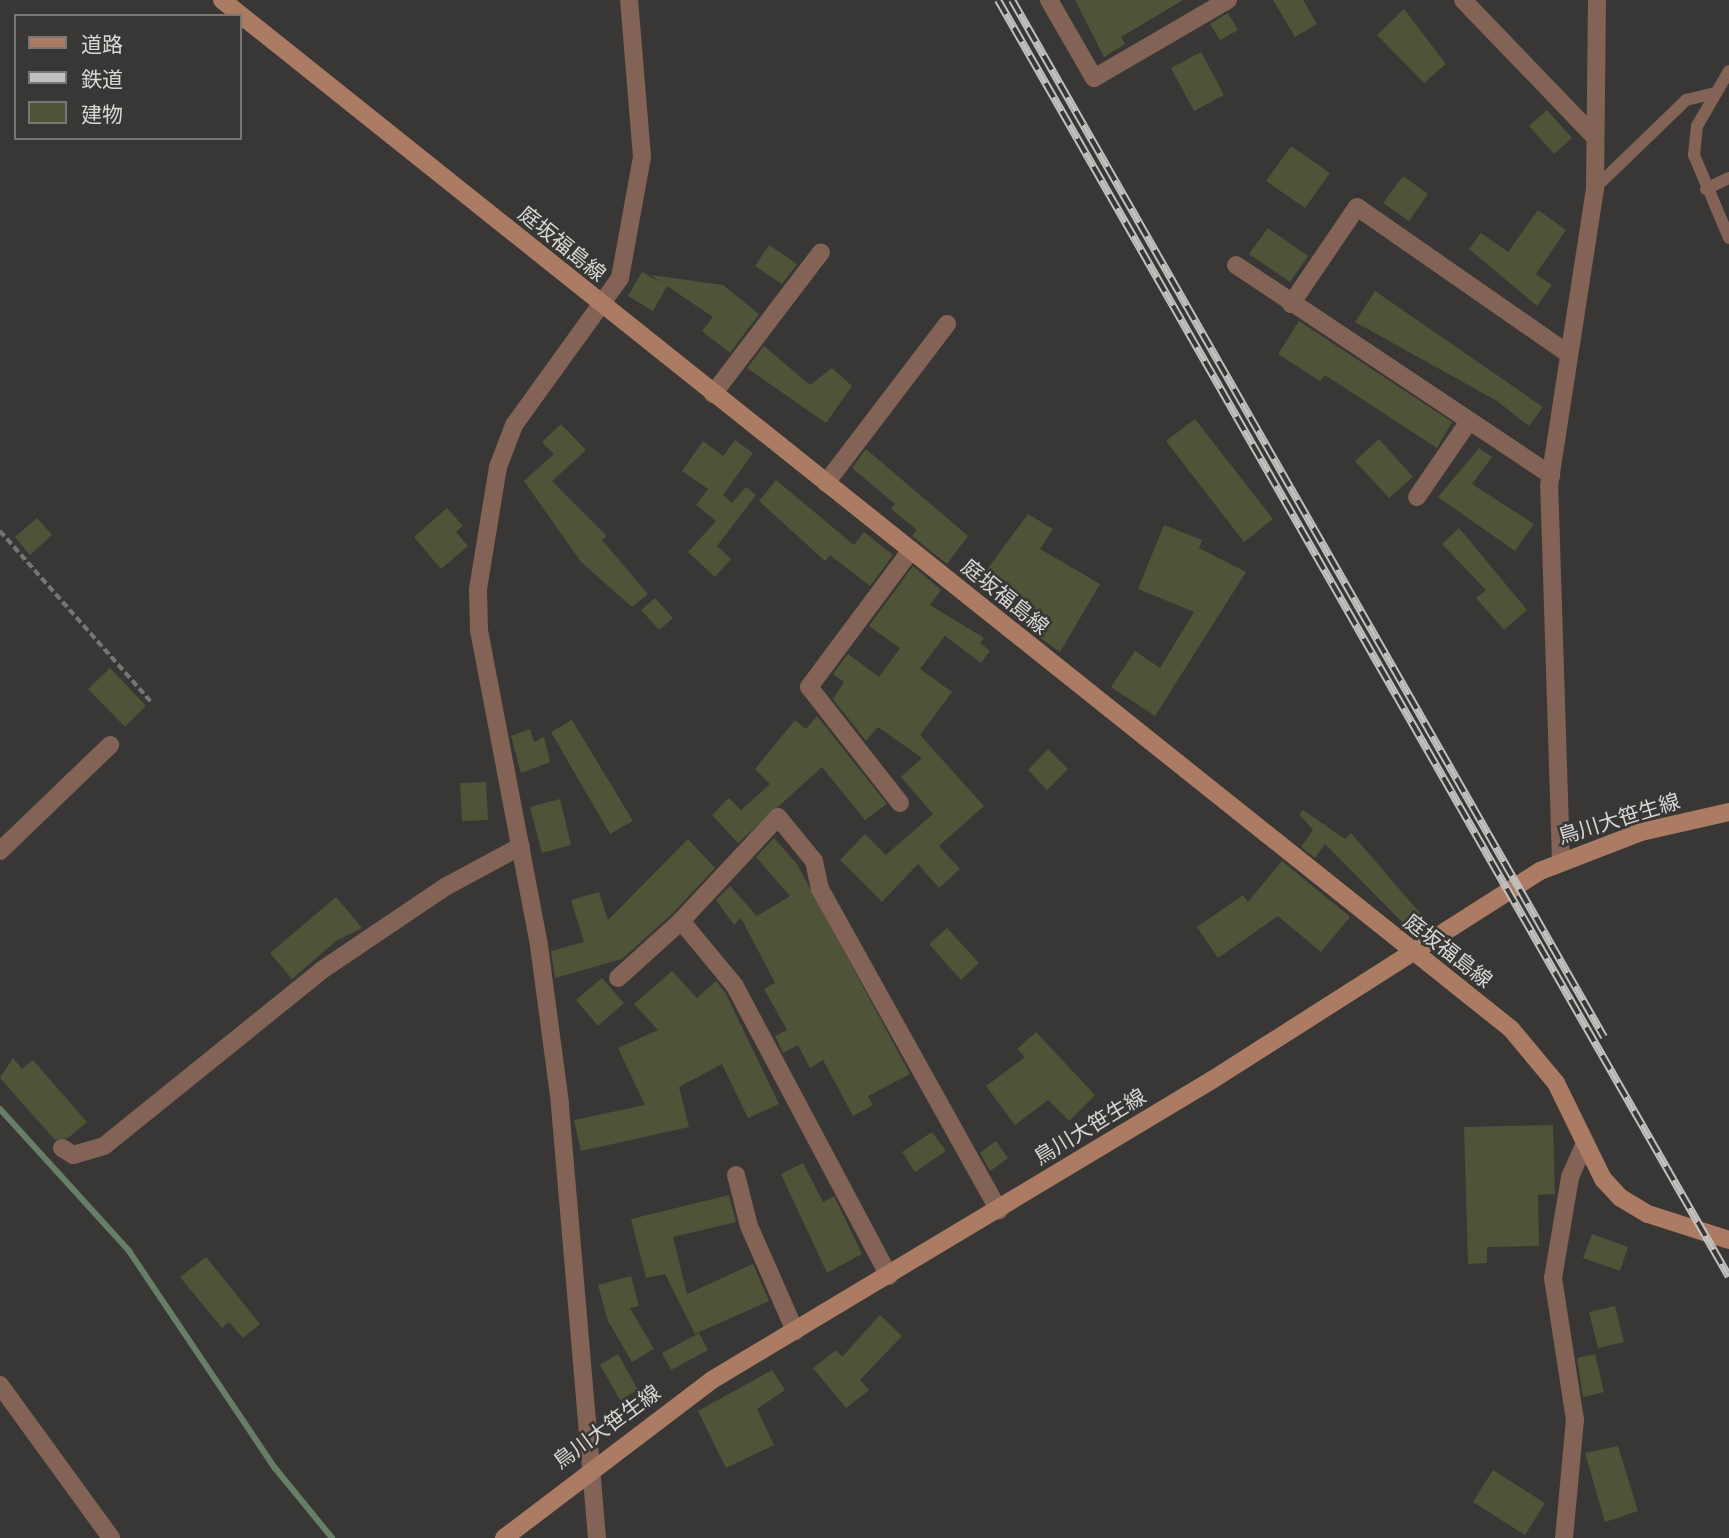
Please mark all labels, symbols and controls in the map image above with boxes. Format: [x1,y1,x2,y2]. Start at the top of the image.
legend [14,14,242,140]
text: 道路 [81,31,123,58]
text: 鉄道 [81,66,123,93]
text: 建物 [81,101,123,128]
street label: 庭坂福島線 [513,201,611,287]
street label: 庭坂福島線 [956,554,1054,640]
street label: 鳥川大笹生線 [1555,789,1683,849]
street label: 庭坂福島線 [1399,909,1497,993]
street label: 鳥川大笹生線 [1030,1084,1150,1170]
street label: 鳥川大笹生線 [549,1380,665,1474]

